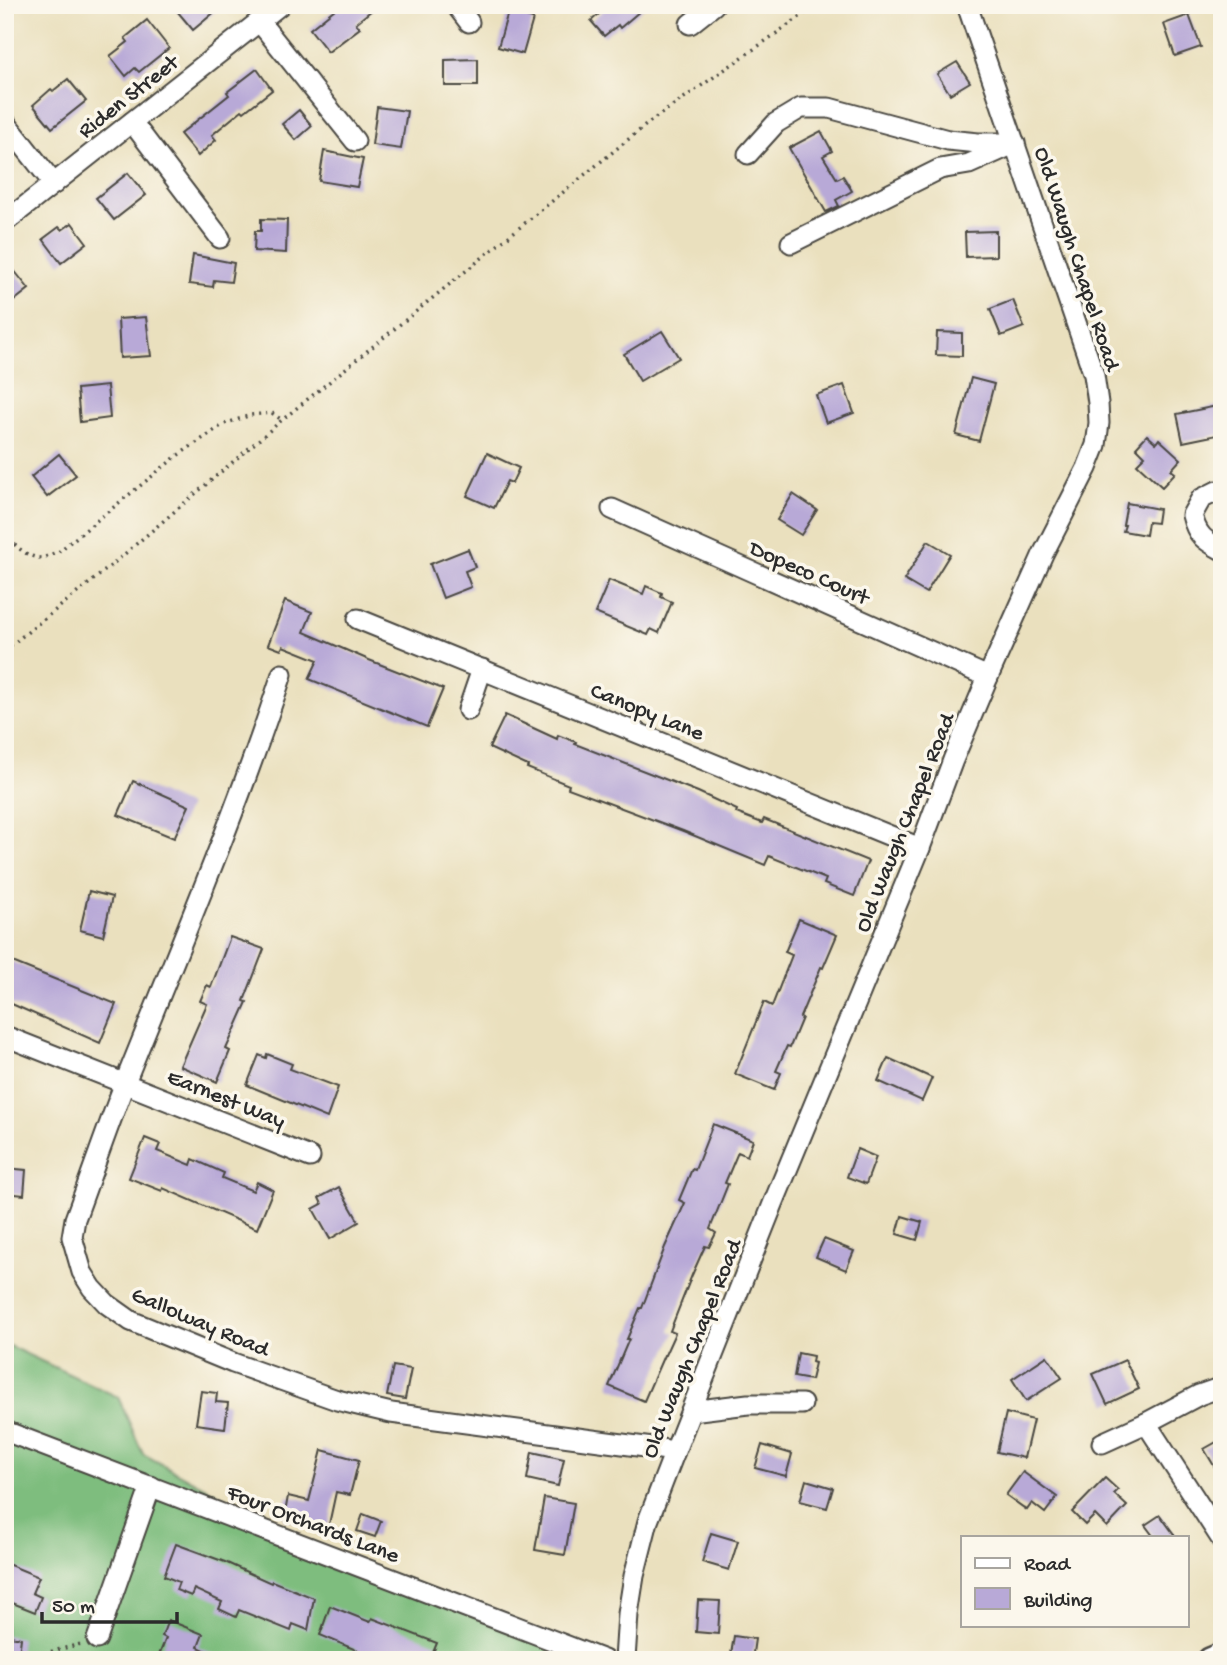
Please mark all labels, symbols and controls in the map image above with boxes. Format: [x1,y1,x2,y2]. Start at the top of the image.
street label: Riden Street [74,49,186,145]
street label: Old Waugh Chapel Road [1027,144,1125,376]
street label: Dopeco Court [743,535,874,613]
street label: Canopy Lane [586,678,709,749]
street label: Old Waugh Chapel Road [850,709,963,937]
street label: Earnest Way [163,1064,289,1136]
street label: Old Waugh Chapel Road [637,1235,750,1463]
street label: Galloway Road [127,1282,274,1365]
street label: Four Orchards Lane [222,1480,404,1571]
legend [961,1536,1188,1626]
text: Road [1024,1554,1072,1579]
scale bar [42,1581,177,1625]
text: Building [1023,1590,1093,1615]
text: 50 m [52,1596,95,1621]

